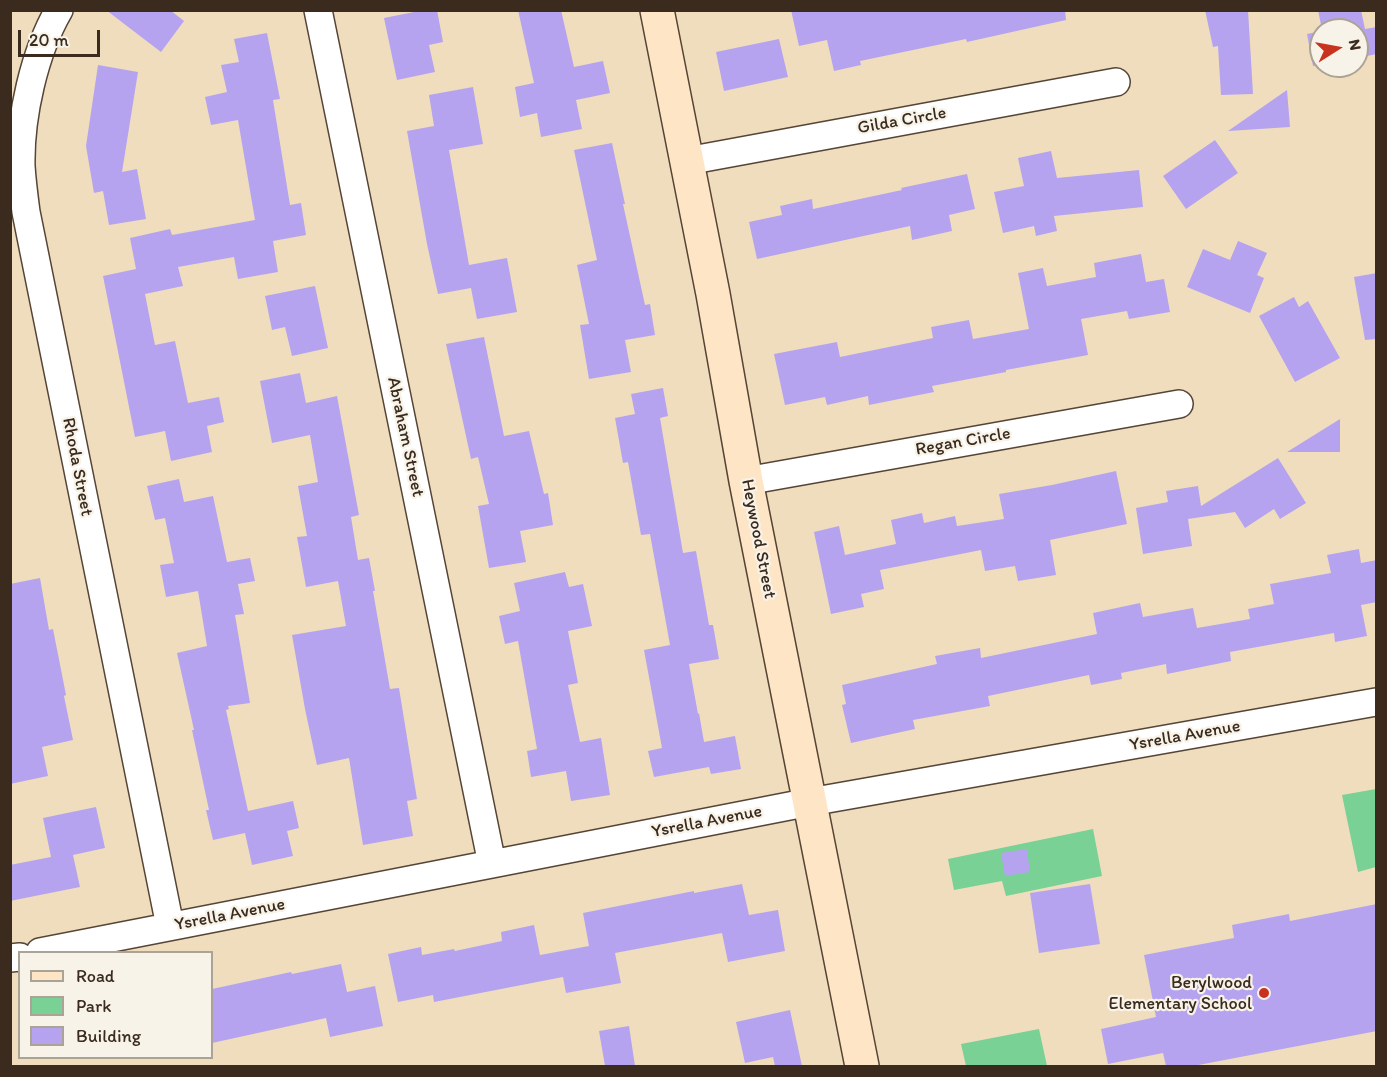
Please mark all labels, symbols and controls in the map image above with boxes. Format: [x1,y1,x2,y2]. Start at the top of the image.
scale bar [21,18,104,56]
north arrow [1309,18,1369,78]
text: 20 m [29,29,69,51]
text: N [1345,38,1366,52]
street label: Gilda Circle [856,103,948,139]
street label: Abraham Street [382,375,428,499]
street label: Rhoda Street [57,416,97,518]
street label: Regan Circle [914,423,1012,461]
street label: Heywood Street [736,477,780,601]
street label: Ysrella Avenue [1128,716,1242,756]
street label: Ysrella Avenue [650,801,764,843]
street label: Ysrella Avenue [173,894,287,936]
legend [18,951,213,1059]
text: Road [76,965,115,987]
place label: Berylwood Elementary School [1108,972,1252,1014]
marker: Berylwood Elementary School [1257,986,1271,1000]
text: Park [76,995,111,1017]
text: Building [76,1025,141,1047]

